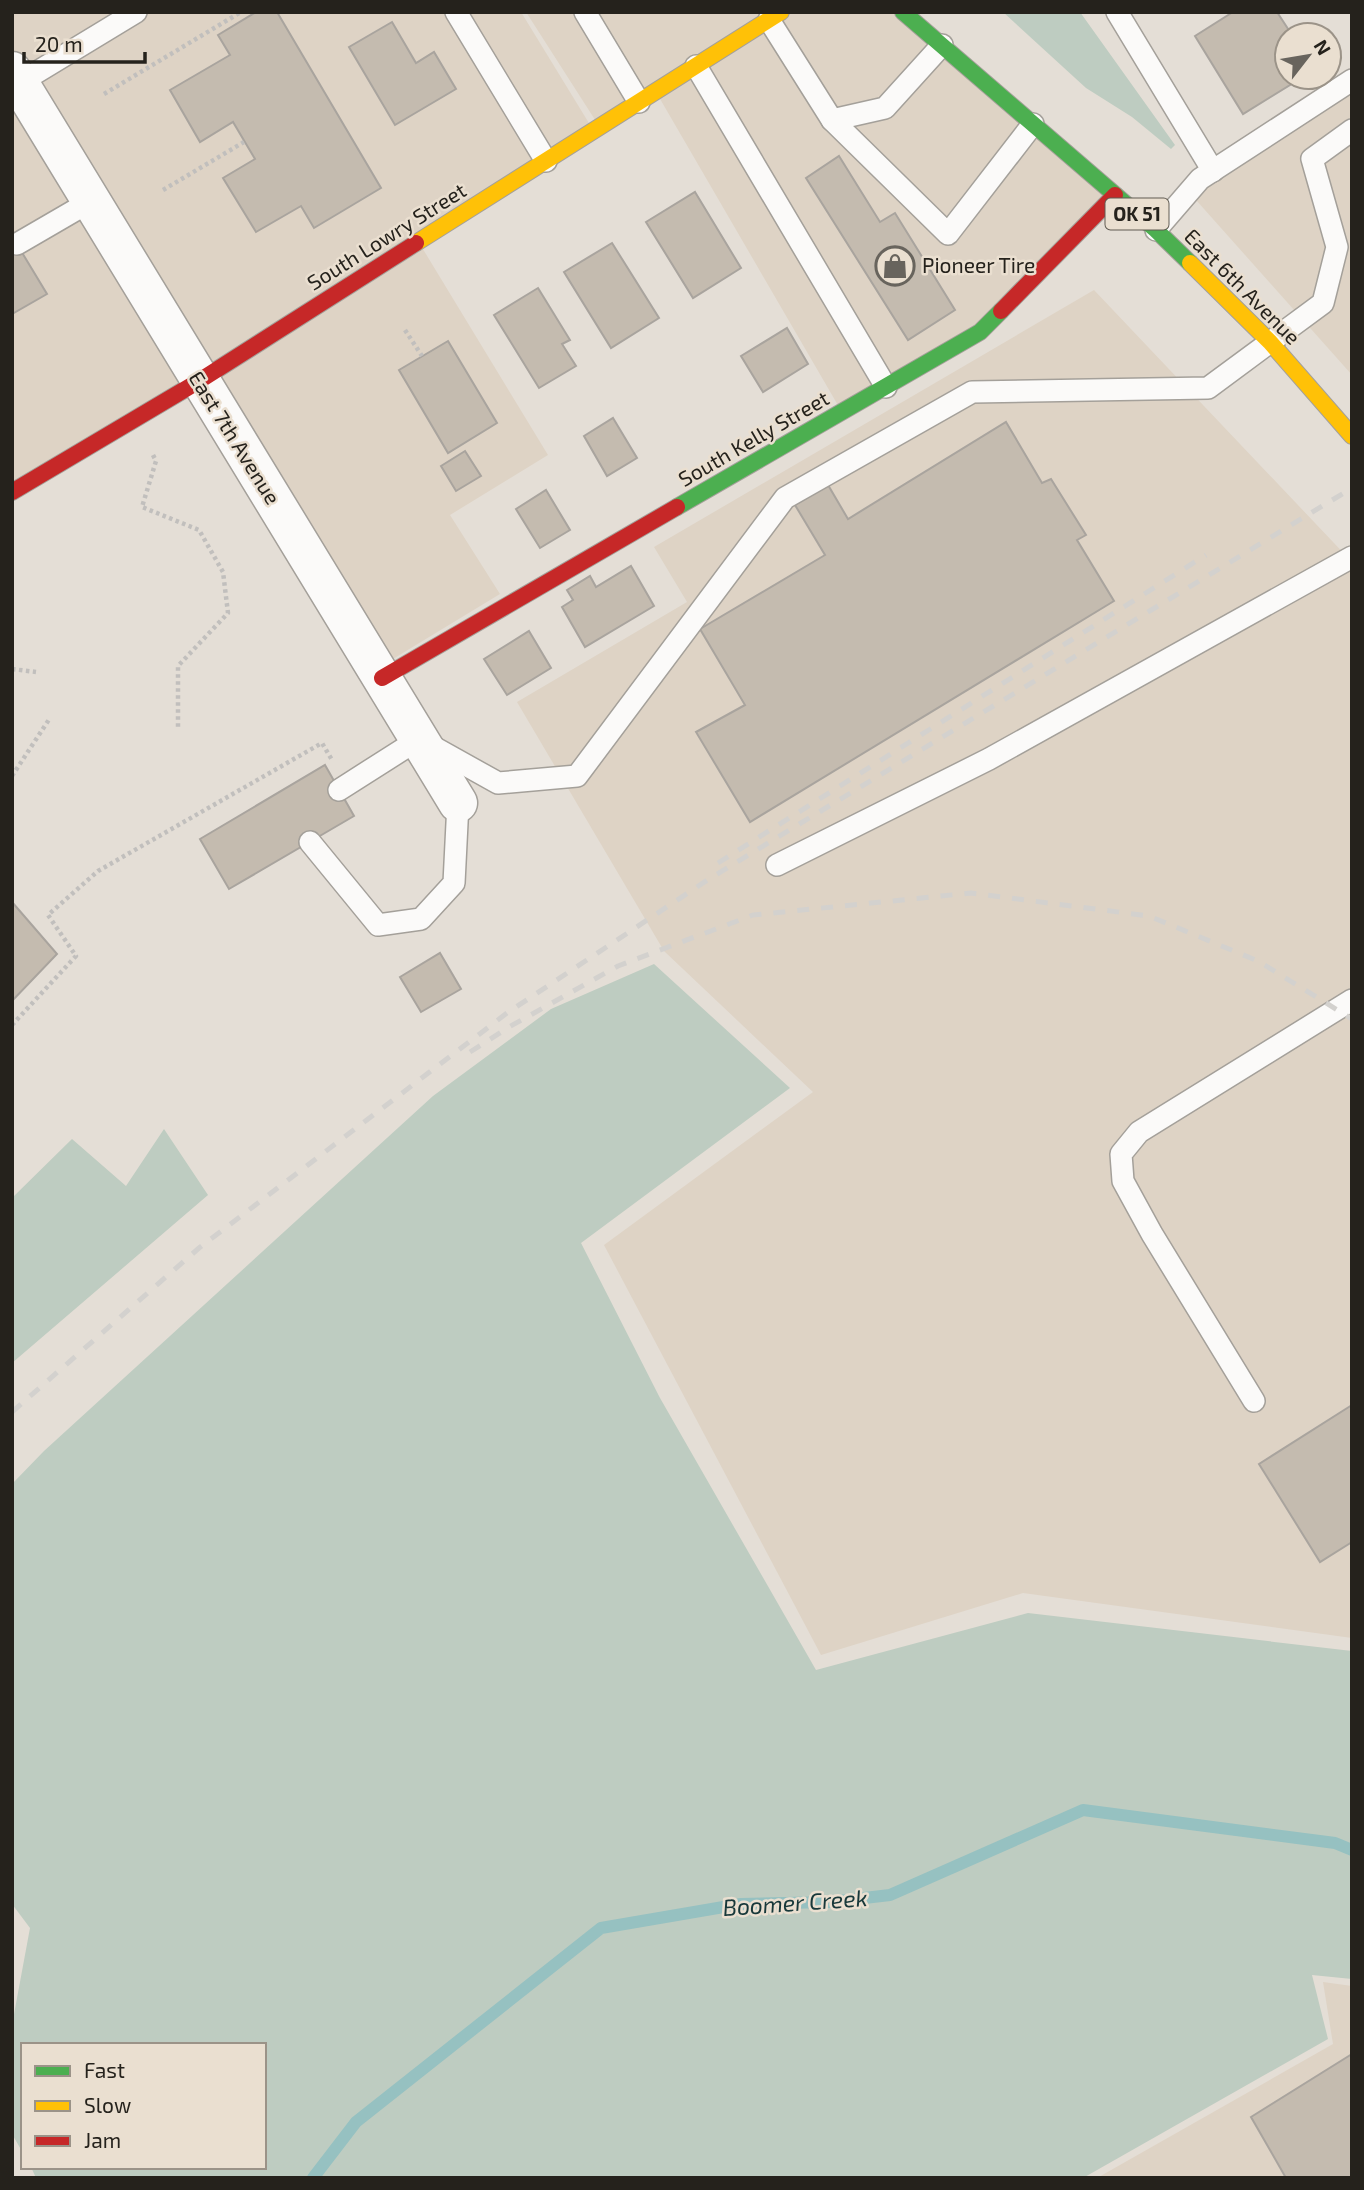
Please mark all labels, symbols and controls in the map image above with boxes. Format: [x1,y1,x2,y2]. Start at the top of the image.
scale bar [24,21,145,65]
north arrow [1273,21,1343,91]
text: 20 m [35,31,83,56]
text: N [1310,35,1336,59]
street label: South Lowry Street [302,177,470,295]
road number: OK 51 [1106,198,1168,230]
street label: East 6th Avenue [1180,223,1306,349]
shop icon: Pioneer Tire [874,245,916,287]
place label: Pioneer Tire [922,252,1035,277]
street label: East 7th Avenue [184,366,286,508]
street label: South Kelly Street [674,384,833,491]
water label: Boomer Creek [722,1883,868,1921]
legend [21,2043,266,2169]
text: Fast [84,2057,125,2082]
text: Slow [84,2092,131,2117]
text: Jam [84,2127,121,2152]

